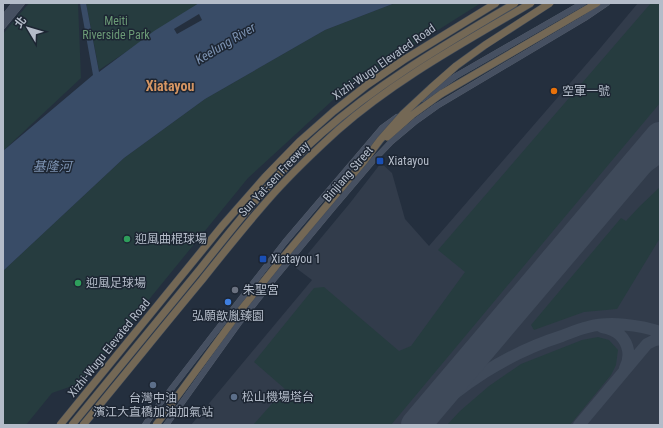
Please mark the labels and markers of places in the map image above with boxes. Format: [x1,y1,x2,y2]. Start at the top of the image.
place label: 空軍一號 [562,84,610,98]
marker: 空軍一號 [549,86,559,96]
place label: Xiatayou [388,154,429,168]
marker: Xiatayou [375,156,385,166]
place label: 迎風曲棍球場 [135,232,207,246]
marker: 迎風曲棍球場 [122,234,132,244]
place label: Xiatayou 1 [271,252,321,266]
marker: Xiatayou 1 [258,254,268,264]
place label: 迎風足球場 [86,276,146,290]
marker: 迎風足球場 [73,278,83,288]
place label: 朱聖宮 [243,283,279,297]
marker: 朱聖宮 [230,285,240,295]
marker: 弘願歆胤臻園 [223,297,233,307]
place label: 弘願歆胤臻園 [192,309,264,323]
marker: 台灣中油 濱江大直橋加油加氣站 [148,380,158,390]
place label: 松山機場塔台 [242,390,314,404]
place label: 台灣中油 濱江大直橋加油加氣站 [93,391,213,419]
marker: 松山機場塔台 [229,392,239,402]

